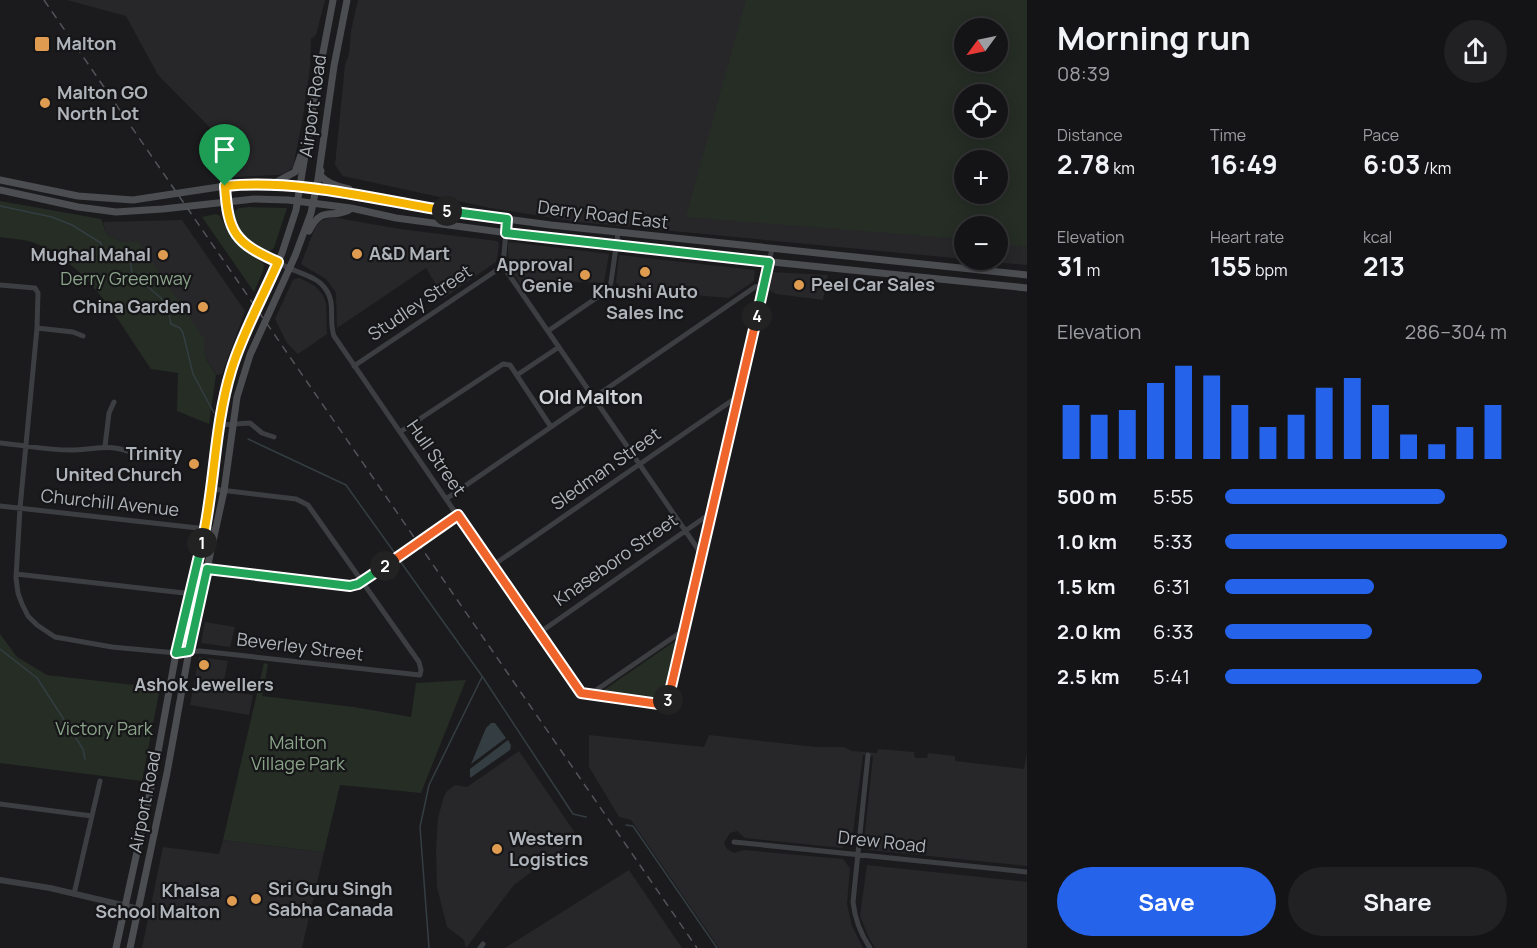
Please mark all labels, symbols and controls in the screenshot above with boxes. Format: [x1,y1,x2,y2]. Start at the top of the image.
text: Morning run [1057,15,1251,60]
north arrow [954,18,1008,72]
map controls [954,18,1008,270]
button: share [1444,20,1507,83]
place label: Malton [56,31,117,55]
marker: Malton [33,35,51,53]
street label: Airport Road [293,53,331,159]
text: 08:39 [1057,60,1110,87]
place label: Malton GO North Lot [57,80,148,125]
button: locate [954,84,1008,138]
marker: Malton GO North Lot [38,96,52,110]
pin [199,124,250,186]
text: Distance [1057,124,1123,146]
text: Time [1210,124,1246,146]
text: Pace [1363,124,1399,146]
icon: arrive [208,133,241,166]
text: 2.78 [1057,146,1110,182]
text: 16:49 [1210,146,1278,182]
text: 6:03 [1363,146,1420,182]
button: + [954,150,1008,204]
text: km [1110,157,1135,179]
text: /km [1420,157,1451,179]
street label: Derry Road East [536,194,670,234]
pin: 5 [432,196,462,226]
text: 5 [442,200,452,222]
button: − [954,216,1008,270]
text: Elevation [1057,226,1125,248]
text: Heart rate [1210,226,1284,248]
text: kcal [1363,226,1392,248]
place label: A&D Mart [369,241,450,265]
place label: Mughal Mahal [31,242,151,266]
marker: A&D Mart [350,247,364,261]
marker: Mughal Mahal [156,248,170,262]
text: 31 [1057,248,1084,284]
text: 155 [1210,248,1252,284]
text: 213 [1363,248,1405,284]
place label: Approval Genie [496,252,573,297]
street label: Studley Street [363,259,476,346]
text: m [1084,259,1100,281]
text: bpm [1252,259,1288,281]
marker: Khushi Auto Sales Inc [638,265,652,279]
park label: Derry Greenway [60,266,192,290]
marker: Approval Genie [578,268,592,282]
place label: Peel Car Sales [811,272,935,296]
marker: Peel Car Sales [792,278,806,292]
place label: Khushi Auto Sales Inc [592,279,698,324]
place label: China Garden [73,294,191,318]
marker: China Garden [196,300,210,314]
pin: 4 [742,301,772,331]
text: 4 [752,305,762,327]
text: Elevation [1057,318,1141,345]
text: 286–304 m [1405,318,1507,345]
district label: Old Malton [539,383,643,410]
street label: Hull Street [402,415,472,500]
street label: Sledman Street [546,421,665,515]
place label: Trinity United Church [55,441,182,486]
marker: Trinity United Church [187,457,201,471]
street label: Churchill Avenue [40,483,181,521]
text: 500 m [1057,483,1117,510]
text: 5:55 [1153,483,1194,510]
street label: Knaseboro Street [549,507,682,611]
pin: 1 [187,528,217,558]
text: 1.0 km [1057,528,1117,555]
text: 5:33 [1153,528,1193,555]
text: 1 [198,532,206,554]
pin: 2 [370,551,400,581]
text: 2 [380,555,390,577]
text: 1.5 km [1057,573,1116,600]
text: 6:31 [1153,573,1190,600]
text: 2.0 km [1057,618,1121,645]
text: 6:33 [1153,618,1194,645]
street label: Beverley Street [235,626,365,666]
marker: Ashok Jewellers [197,658,211,672]
text: 2.5 km [1057,663,1119,690]
text: 5:41 [1153,663,1190,690]
place label: Ashok Jewellers [134,672,274,696]
pin: 3 [653,685,683,715]
text: 3 [663,689,673,711]
park label: Victory Park [55,716,154,740]
park label: Malton Village Park [251,730,346,775]
street label: Airport Road [122,749,166,855]
street label: Drew Road [837,824,927,858]
place label: Western Logistics [509,826,589,871]
marker: Western Logistics [490,842,504,856]
button: Save [1057,867,1276,936]
button: Share [1288,867,1507,936]
place label: Sri Guru Singh Sabha Canada [268,876,393,921]
place label: Khalsa School Malton [95,878,220,923]
marker: Sri Guru Singh Sabha Canada [249,892,263,906]
marker: Khalsa School Malton [225,894,239,908]

